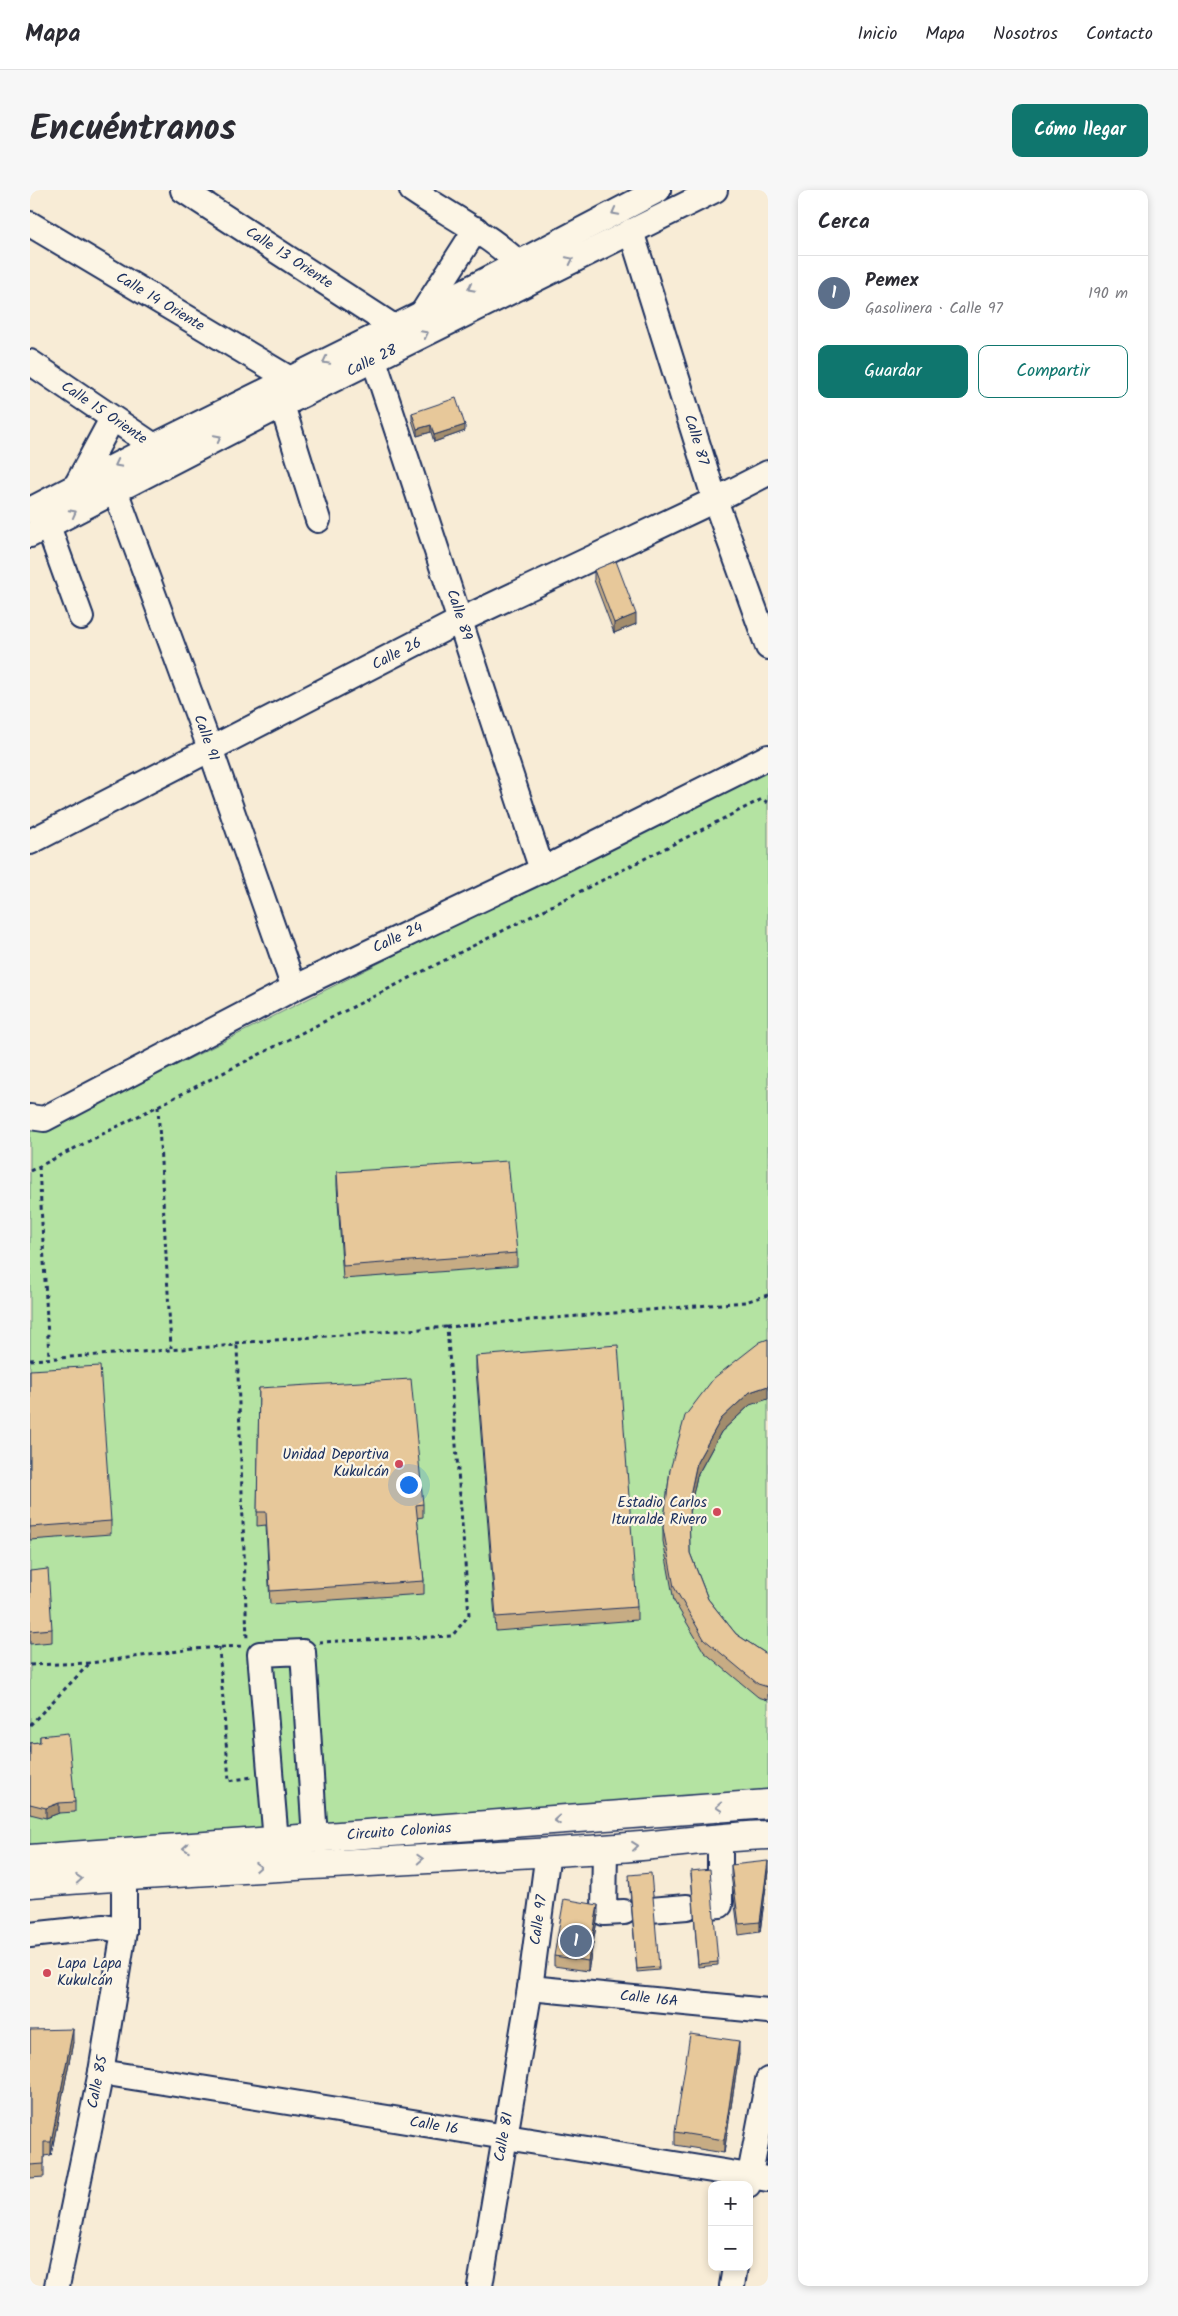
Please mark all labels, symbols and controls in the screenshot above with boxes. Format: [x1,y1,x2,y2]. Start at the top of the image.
text: Mapa [25,15,81,54]
text: Inicio [857,20,897,49]
text: Mapa [925,20,965,49]
text: Nosotros [993,20,1058,49]
text: Contacto [1086,20,1153,49]
text: Encuéntranos [30,102,236,158]
button: Cómo llegar [1012,104,1148,157]
one-way arrow [611,206,620,216]
text: Cerca [818,206,870,239]
street label: Calle 13 Oriente [240,221,338,296]
one-way arrow [565,256,574,266]
street label: Calle 14 Oriente [111,266,209,338]
text: Pemex [865,266,919,296]
text: 1 [832,281,836,306]
text: 190 m [1088,281,1128,306]
one-way arrow [467,282,476,292]
text: Gasolinera · Calle 97 [865,296,1003,321]
one-way arrow [420,330,429,340]
street label: Calle 28 [343,338,402,384]
button: Guardar [818,345,968,398]
button: Compartir [978,345,1128,398]
one-way arrow [322,355,331,365]
street label: Calle 15 Oriente [56,375,152,451]
street label: Calle 87 [677,412,715,469]
one-way arrow [212,434,221,444]
one-way arrow [114,458,123,469]
one-way arrow [68,509,77,519]
street label: Calle 89 [439,586,479,644]
street label: Calle 26 [368,631,426,677]
street label: Calle 91 [186,711,226,765]
street label: Calle 24 [369,916,427,960]
place label: Unidad Deportiva Kukulcán [282,1443,389,1484]
marker: Unidad Deportiva Kukulcán [393,1458,405,1470]
your location [396,1472,422,1498]
place label: Estadio Carlos Iturralde Rivero [611,1491,708,1532]
marker: Estadio Carlos Iturralde Rivero [711,1506,723,1518]
one-way arrow [715,1802,723,1813]
one-way arrow [553,1814,561,1825]
street label: Circuito Colonias [346,1816,453,1848]
one-way arrow [631,1841,639,1852]
one-way arrow [182,1842,190,1853]
one-way arrow [417,1853,425,1864]
one-way arrow [254,1862,262,1873]
one-way arrow [75,1874,83,1885]
street label: Calle 97 [524,1892,555,1947]
pin: 1 [560,1922,592,1960]
place label: Lapa Lapa Kukulcán [57,1952,122,1993]
marker: Lapa Lapa Kukulcán [41,1967,53,1979]
street label: Calle 16A [619,1984,679,2014]
street label: Calle 85 [81,2053,115,2110]
street label: Calle 16 [408,2110,460,2142]
street label: Calle 81 [488,2110,520,2164]
map controls [708,2181,753,2271]
button: + [708,2181,753,2226]
button: − [708,2226,753,2271]

